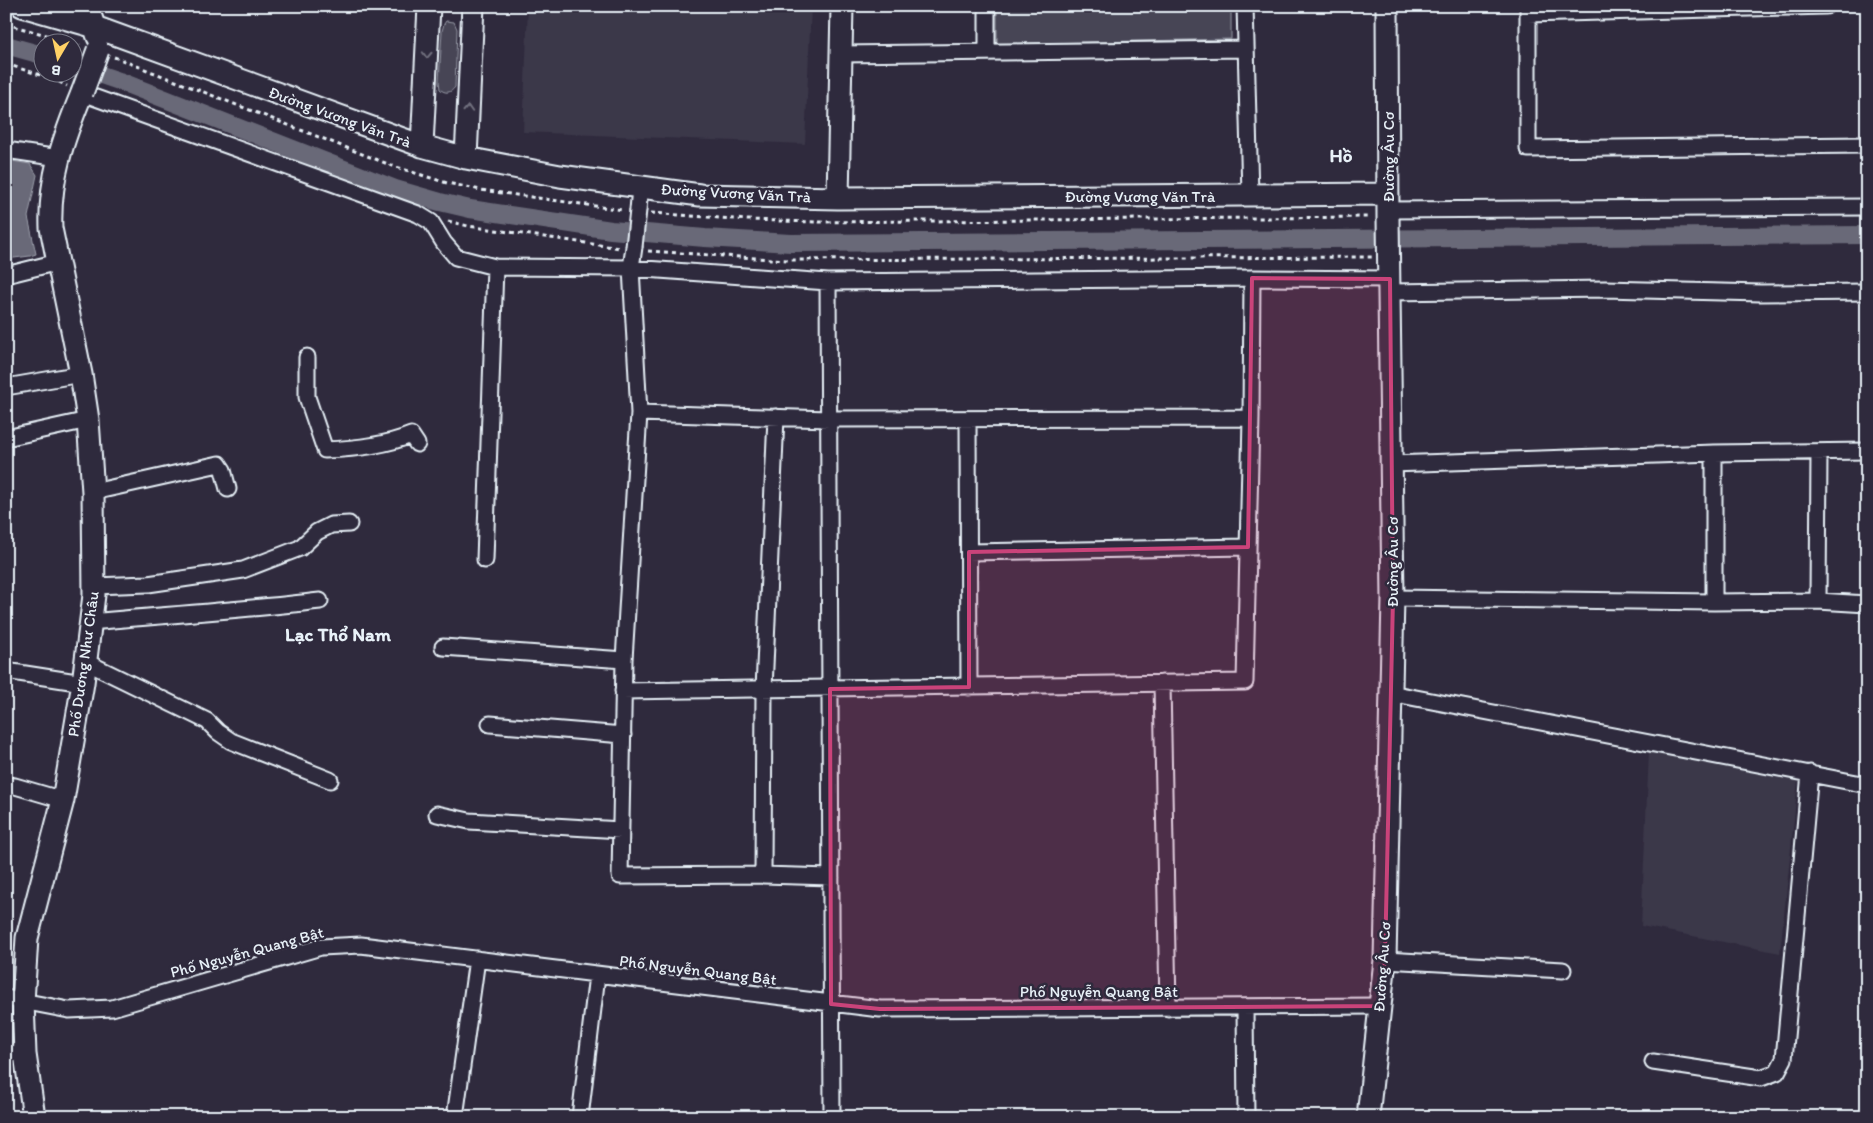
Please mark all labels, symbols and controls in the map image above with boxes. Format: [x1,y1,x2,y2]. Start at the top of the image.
north arrow [32,32,82,82]
one-way arrow [421,51,432,59]
text: B [50,61,62,79]
street label: Đường Vương Văn Trà [266,82,415,152]
one-way arrow [463,105,474,113]
street label: Đường Âu Cơ [1379,111,1398,202]
district label: Hồ [1330,144,1353,167]
street label: Đường Vương Văn Trà [660,180,812,206]
street label: Đường Vương Văn Trà [1065,187,1216,206]
street label: Đường Âu Cơ [1383,516,1402,607]
street label: Phố Dương Như Châu [63,590,103,738]
district label: Lạc Thổ Nam [285,623,391,646]
street label: Đường Âu Cơ [1369,921,1395,1013]
street label: Phố Nguyễn Quang Bật [168,922,326,982]
street label: Phố Nguyễn Quang Bật [618,951,778,989]
street label: Phố Nguyễn Quang Bật [1020,982,1178,1001]

